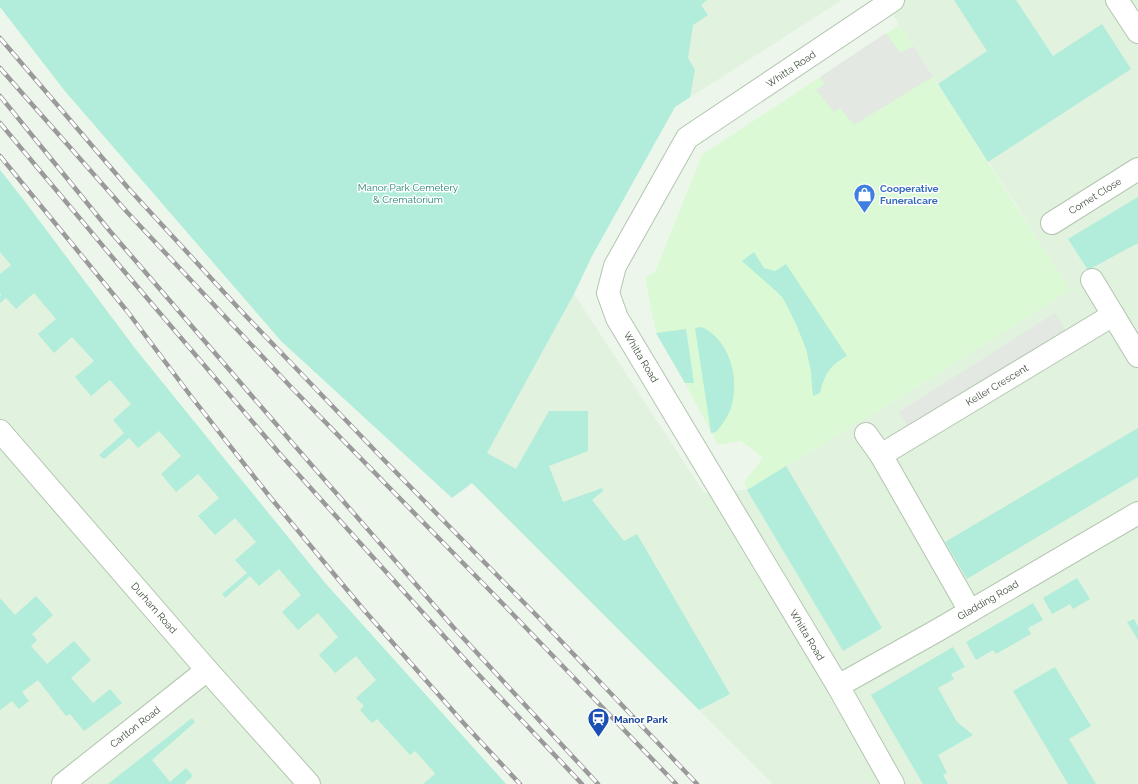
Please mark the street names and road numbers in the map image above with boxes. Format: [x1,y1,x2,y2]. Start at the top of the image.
street label: Whitta Road [764,48,818,90]
street label: Comet Close [1067,175,1123,217]
street label: Whitta Road [622,330,660,384]
street label: Keller Crescent [964,362,1031,408]
street label: Gladding Road [956,578,1020,622]
street label: Durham Road [129,580,179,636]
street label: Whitta Road [788,608,826,662]
street label: Carlton Road [108,704,162,750]

